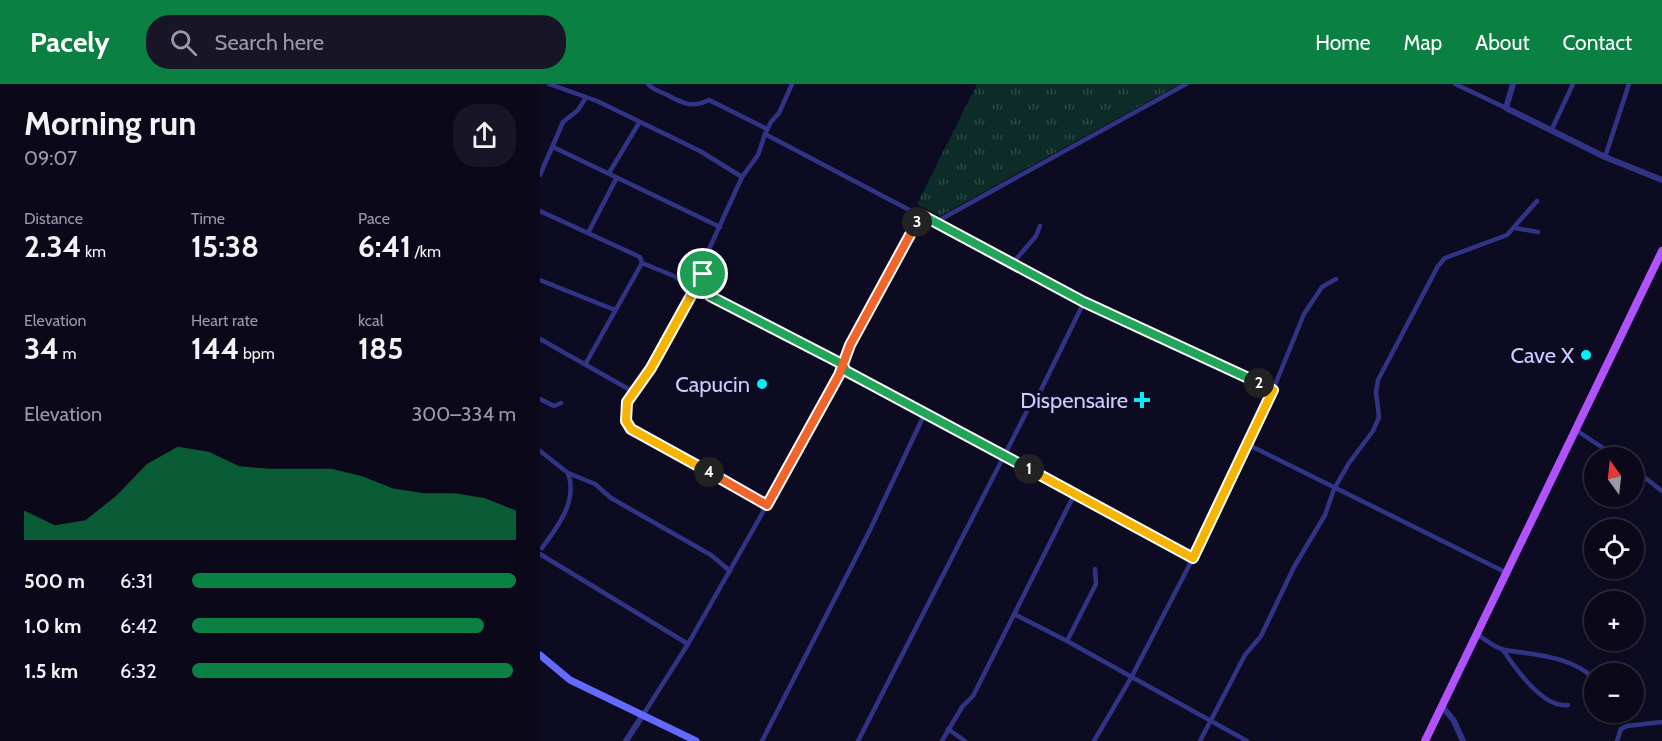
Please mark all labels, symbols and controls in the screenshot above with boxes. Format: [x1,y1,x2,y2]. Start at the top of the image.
search box [146,15,566,69]
text: Pacely [30,25,110,59]
icon: search [167,26,200,59]
text: Search here [215,29,324,56]
text: Home [1315,30,1371,55]
text: Map [1404,30,1442,55]
text: About [1475,30,1529,55]
text: Contact [1562,30,1632,55]
text: Morning run [24,103,196,143]
button: share [453,104,516,167]
text: 09:07 [24,146,77,170]
pin: 3 [902,207,932,237]
text: Distance [24,209,83,228]
text: Time [191,209,225,228]
text: Pace [358,209,390,228]
text: 3 [913,212,921,231]
text: 2.34 [24,228,81,265]
text: 15:38 [191,228,259,265]
text: 6:41 [358,228,411,265]
text: km [81,242,106,261]
text: /km [411,242,441,261]
pin [677,248,728,299]
icon: arrive [686,257,719,290]
text: Elevation [24,311,87,330]
text: Heart rate [191,311,258,330]
text: kcal [358,311,384,330]
text: 34 [24,330,59,367]
text: 144 [191,330,239,367]
text: 185 [358,330,403,367]
place label: Cave X [1510,342,1574,369]
text: m [59,344,76,363]
text: bpm [239,344,275,363]
marker: Cave X [1579,348,1593,362]
pin: 2 [1244,368,1274,398]
place label: Capucin [675,371,750,398]
text: 2 [1255,373,1263,392]
marker: Capucin [755,377,769,391]
place label: Dispensaire [1020,387,1128,414]
marker: Dispensaire [1133,391,1151,409]
text: Elevation [24,402,102,426]
text: 300–334 m [411,402,516,426]
north arrow [1584,447,1644,507]
map controls [1584,447,1644,723]
pin: 1 [1014,454,1044,484]
pin: 4 [694,457,724,487]
text: 1 [1026,459,1032,478]
text: 4 [704,462,714,481]
button: locate [1584,519,1644,579]
text: 500 m [24,569,85,593]
text: 6:31 [120,569,153,593]
button: + [1584,591,1644,651]
text: 1.0 km [24,614,81,638]
text: 6:42 [120,614,158,638]
text: 1.5 km [24,659,78,683]
text: 6:32 [120,659,157,683]
button: − [1584,663,1644,723]

